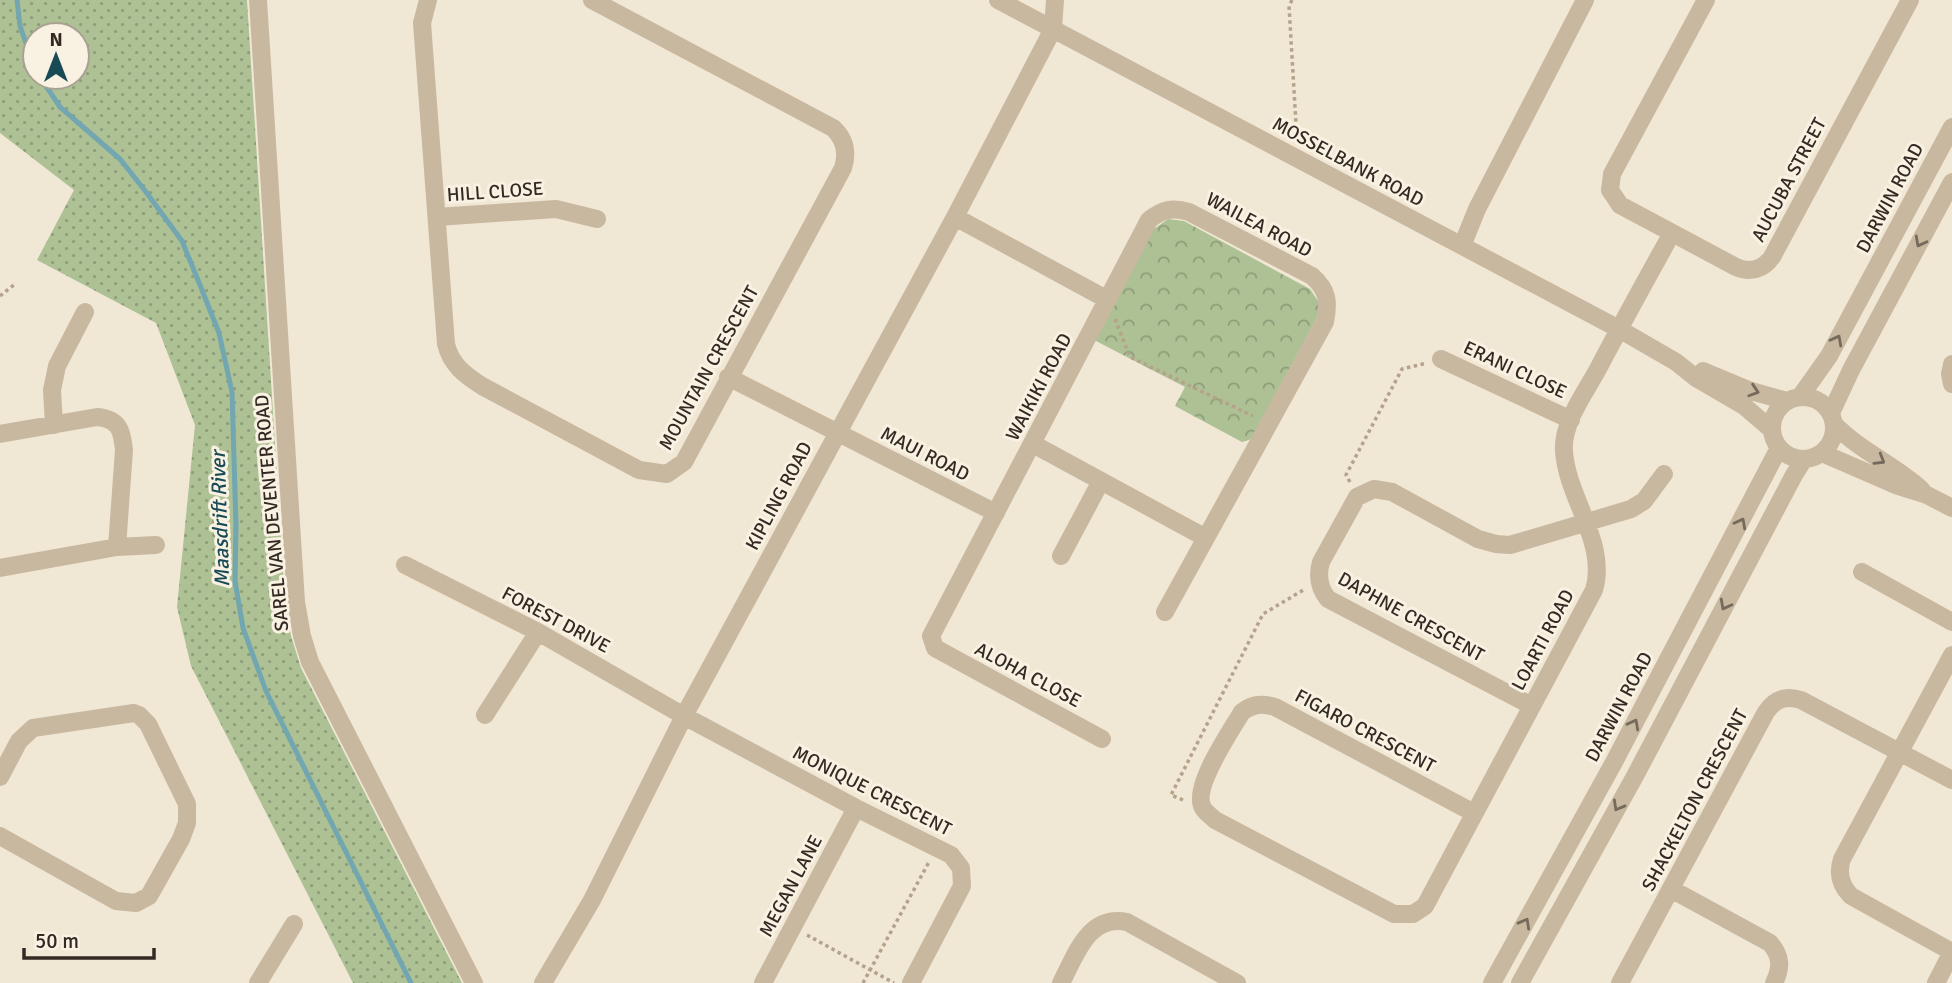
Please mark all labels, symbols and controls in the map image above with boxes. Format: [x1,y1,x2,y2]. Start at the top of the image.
north arrow [21,21,91,91]
text: N [49,28,63,52]
street label: MOSSELBANK ROAD [1268,112,1428,212]
street label: AUCUBA STREET [1746,113,1832,246]
street label: DARWIN ROAD [1851,139,1929,257]
street label: HILL CLOSE [446,177,544,207]
street label: WAILEA ROAD [1202,187,1316,263]
one-way arrow [1914,235,1928,247]
street label: MOUNTAIN CRESCENT [654,281,765,455]
street label: WAIKIKI ROAD [1001,329,1077,445]
one-way arrow [1829,335,1843,347]
street label: ERANI CLOSE [1460,336,1570,404]
one-way arrow [1748,383,1760,398]
street label: SAREL VAN DEVENTER ROAD [250,394,294,632]
street label: MAUI ROAD [877,421,973,487]
street label: KIPLING ROAD [740,438,818,554]
water label: Maasdrift River [205,447,235,588]
one-way arrow [1873,452,1886,465]
one-way arrow [1733,518,1746,530]
street label: DAPHNE CRESCENT [1334,567,1489,667]
street label: FOREST DRIVE [498,581,614,659]
street label: LOARTI ROAD [1506,585,1580,695]
one-way arrow [1720,598,1733,610]
street label: ALOHA CLOSE [971,637,1085,713]
street label: DARWIN ROAD [1580,648,1658,766]
street label: FIGARO CRESCENT [1291,684,1440,778]
street label: SHACKELTON CRESCENT [1637,704,1754,895]
one-way arrow [1626,719,1640,731]
street label: MONIQUE CRESCENT [789,741,956,842]
one-way arrow [1613,799,1626,811]
street label: MEGAN LANE [754,831,828,941]
scale bar [24,916,154,960]
one-way arrow [1517,918,1530,931]
text: 50 m [35,928,79,954]

